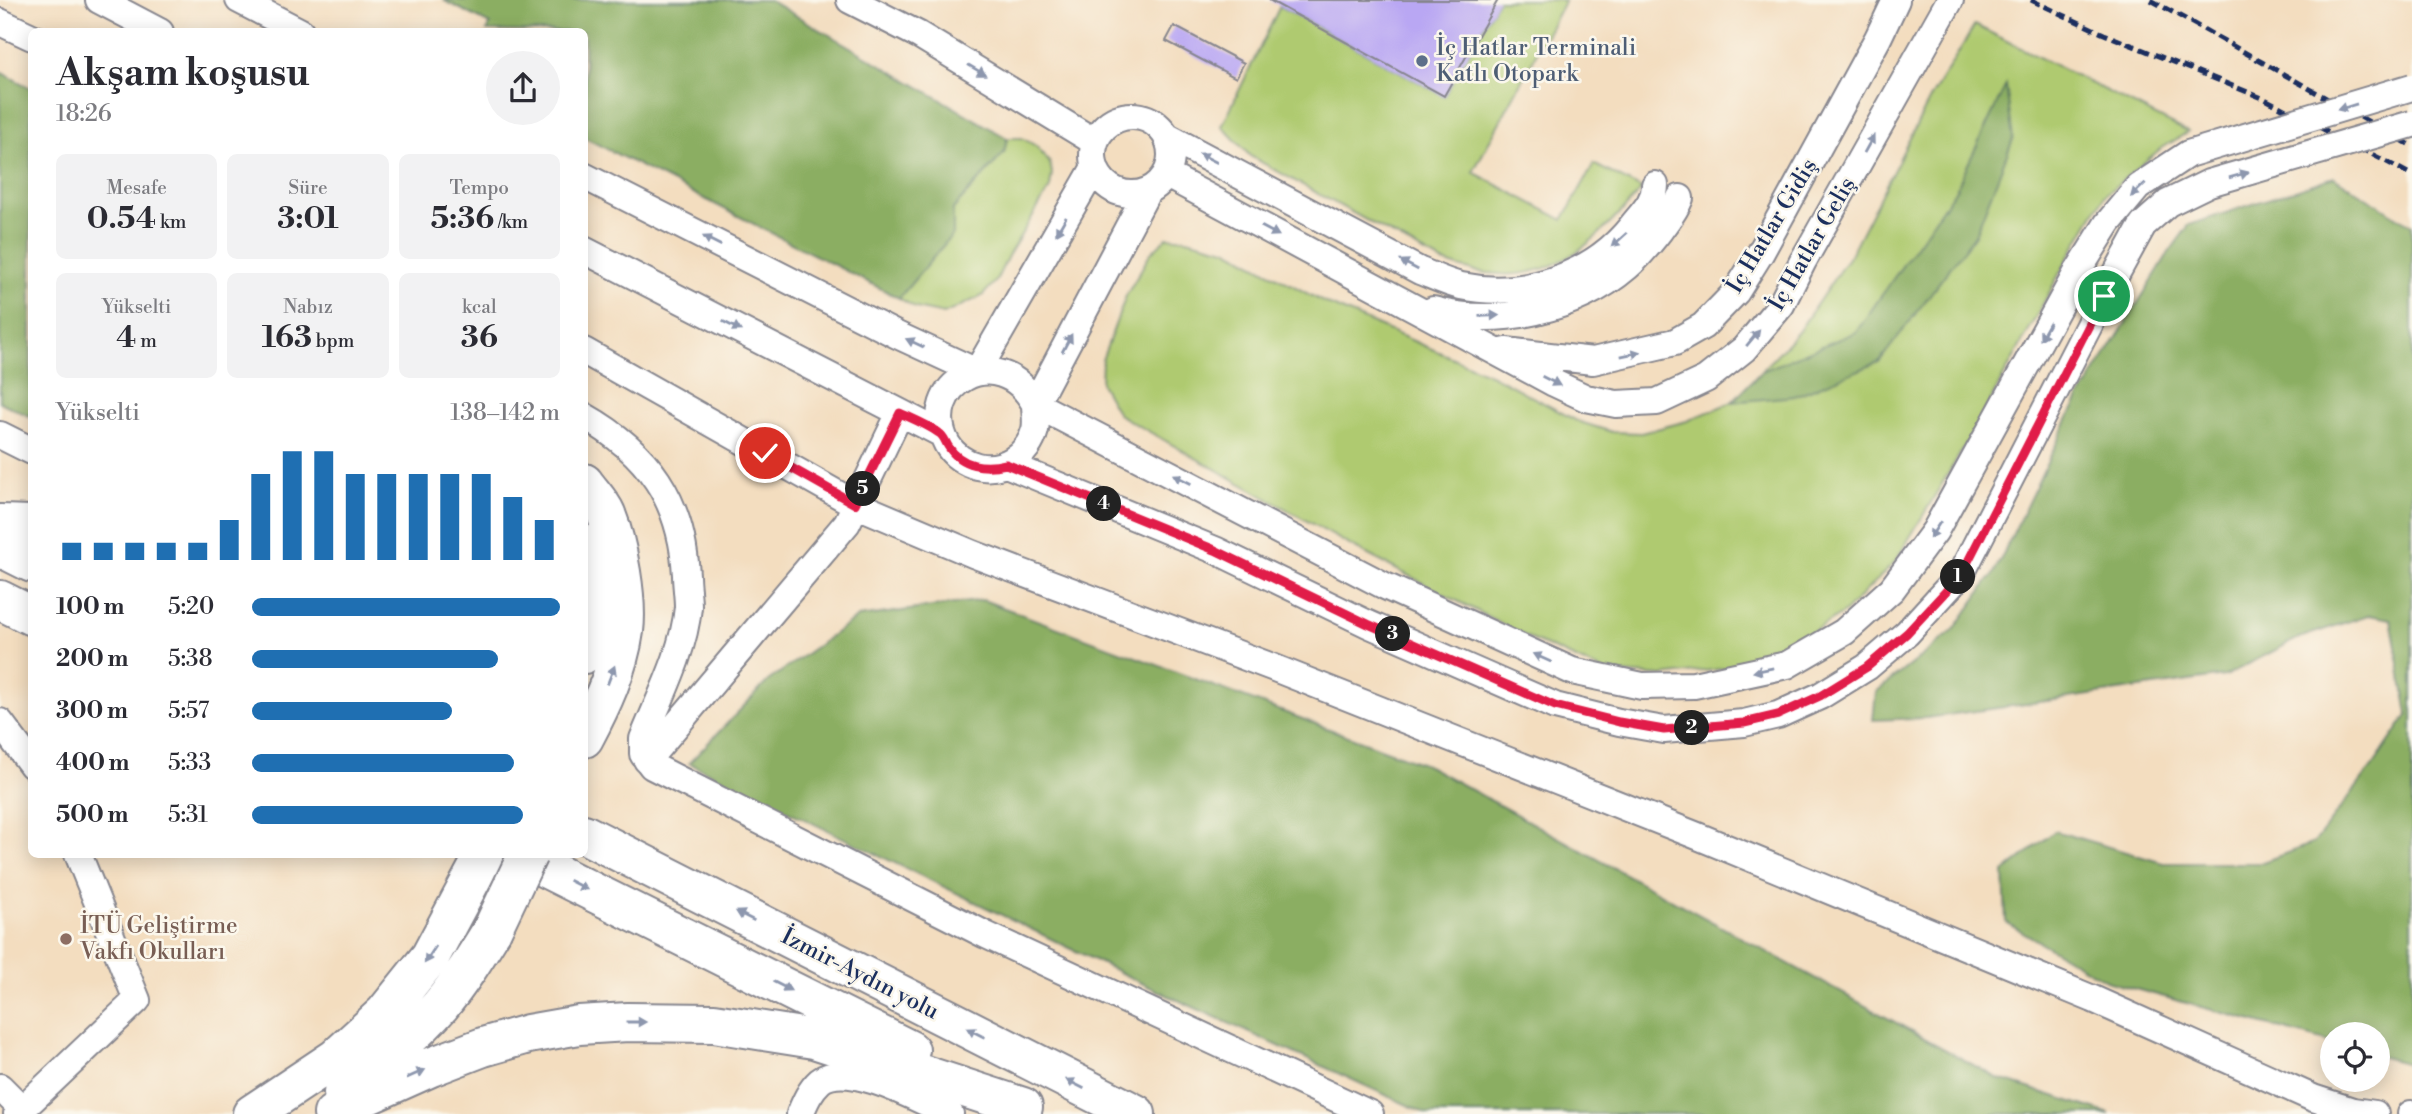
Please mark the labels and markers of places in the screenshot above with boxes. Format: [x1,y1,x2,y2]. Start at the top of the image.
place label: İç Hatlar Terminali Katlı Otopark [1436,32,1636,88]
marker: İç Hatlar Terminali Katlı Otopark [1414,53,1430,69]
pin [2074,266,2134,326]
pin [735,423,795,483]
pin: 5 [846,472,880,506]
pin: 4 [1086,486,1122,522]
pin: 1 [1940,560,1976,594]
pin: 3 [1376,616,1410,652]
pin: 2 [1674,710,1710,746]
place label: İTÜ Geliştirme Vakfı Okulları [79,910,238,966]
marker: İTÜ Geliştirme Vakfı Okulları [58,931,74,947]

